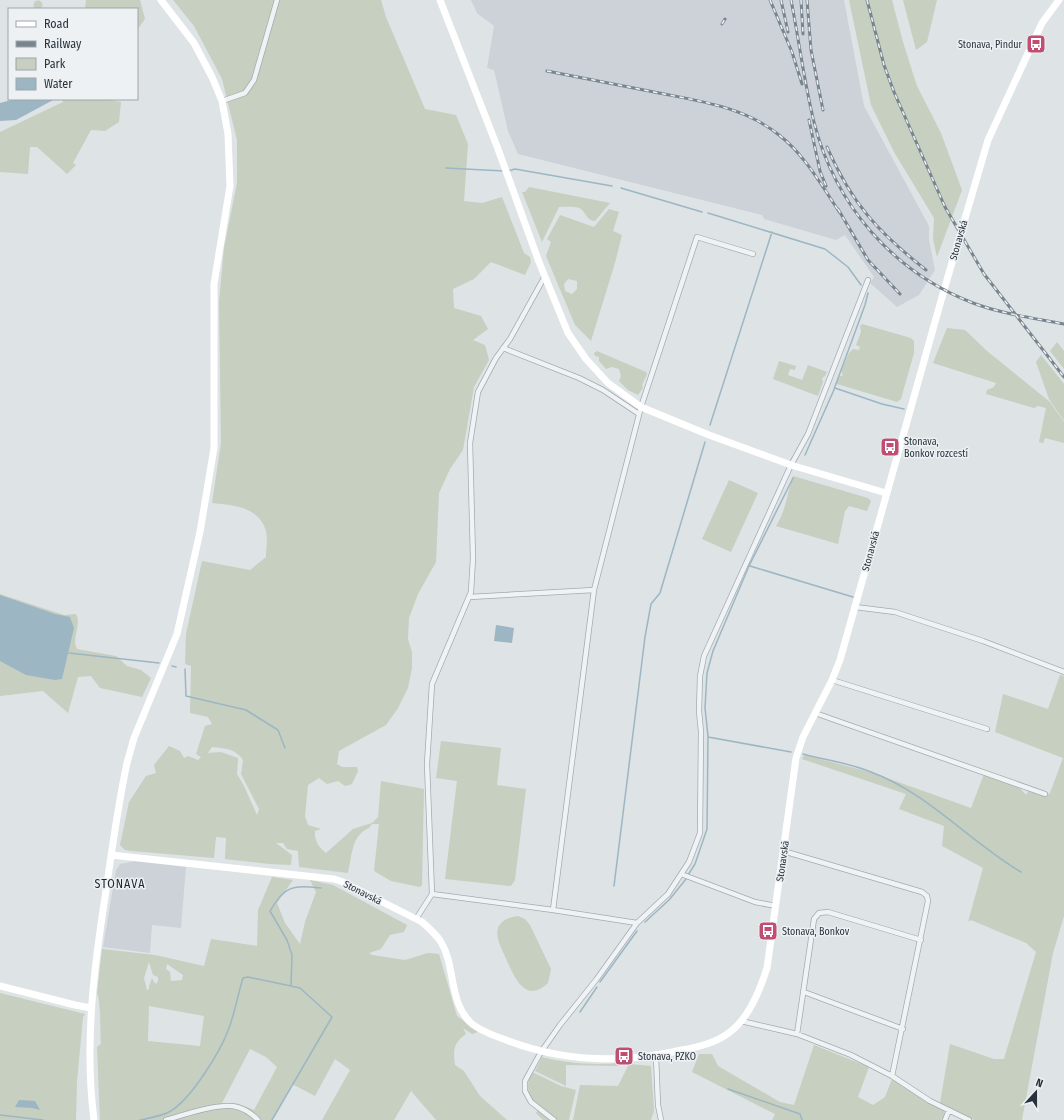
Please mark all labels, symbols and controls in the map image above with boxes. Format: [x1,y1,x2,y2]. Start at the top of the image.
legend [8,8,138,100]
text: Road [44,17,69,31]
bus stop icon: Stonava, Pindur [1025,33,1047,55]
text: Railway [44,37,82,51]
place label: Stonava, Pindur [958,39,1022,51]
text: Park [44,57,66,71]
text: Water [44,77,73,91]
street label: Stonavská [947,219,970,262]
bus stop icon: Stonava, Bonkov rozcestí [879,436,901,458]
place label: Stonava, Bonkov rozcestí [904,436,968,460]
street label: Stonavská [860,530,882,573]
street label: Stonavská [774,840,792,882]
district label: STONAVA [94,877,146,891]
street label: Stonavská [341,878,384,908]
bus stop icon: Stonava, Bonkov [757,920,779,942]
place label: Stonava, Bonkov [782,926,850,938]
bus stop icon: Stonava, PZKO [613,1045,635,1067]
place label: Stonava, PZKO [638,1051,696,1063]
north arrow [1016,1072,1056,1112]
text: N [1034,1076,1045,1090]

